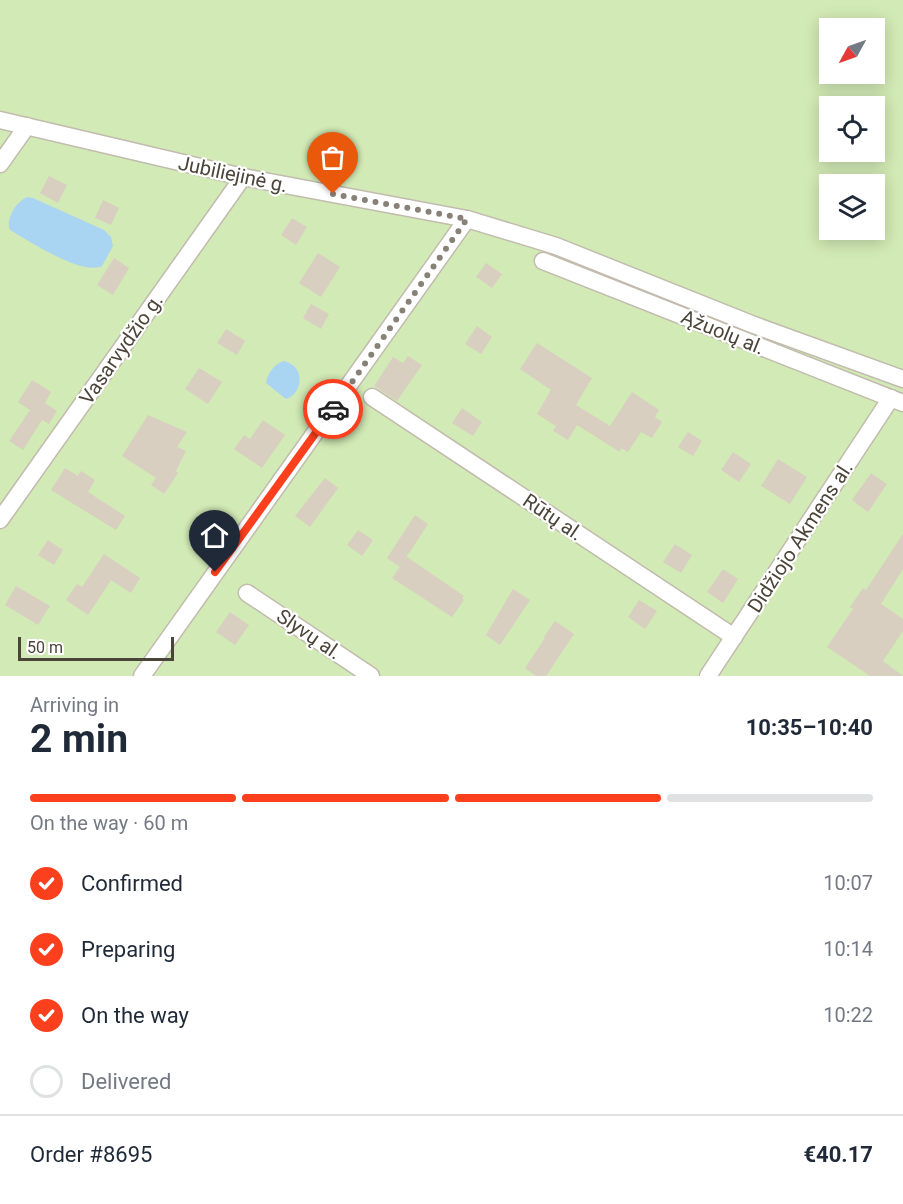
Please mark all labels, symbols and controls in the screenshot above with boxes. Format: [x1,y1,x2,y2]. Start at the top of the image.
north arrow [819,18,885,84]
map controls [819,18,885,240]
button: locate [819,96,885,162]
pin [307,132,358,194]
icon: bag [316,141,349,174]
street label: Jubiliejinė g. [176,151,290,197]
button: layers [819,174,885,240]
street label: Vasarvydžio g. [74,289,168,409]
street label: Ąžuolų al. [678,305,768,359]
courier [303,379,363,439]
icon: car [317,393,350,426]
street label: Didžiojo Akmens al. [742,457,858,617]
street label: Rūtų al. [519,488,587,546]
pin [189,510,240,572]
icon: home [198,519,231,552]
street label: Slyvų al. [272,604,346,664]
scale bar [18,634,174,662]
text: 50 m [27,638,63,657]
text: Arriving in [30,693,119,717]
text: 10:35–10:40 [746,715,873,740]
text: 2 min [30,716,128,762]
text: On the way · 60 m [30,811,188,835]
icon: check [30,867,63,900]
text: Confirmed [81,871,183,896]
text: 10:07 [823,871,873,895]
icon: check [30,933,63,966]
text: Preparing [81,937,175,962]
text: 10:14 [823,937,873,961]
icon: check [30,999,63,1032]
text: On the way [81,1003,189,1028]
text: 10:22 [823,1003,873,1027]
text: Delivered [81,1069,171,1094]
text: Order #8695 [30,1142,152,1167]
text: €40.17 [804,1142,873,1167]

